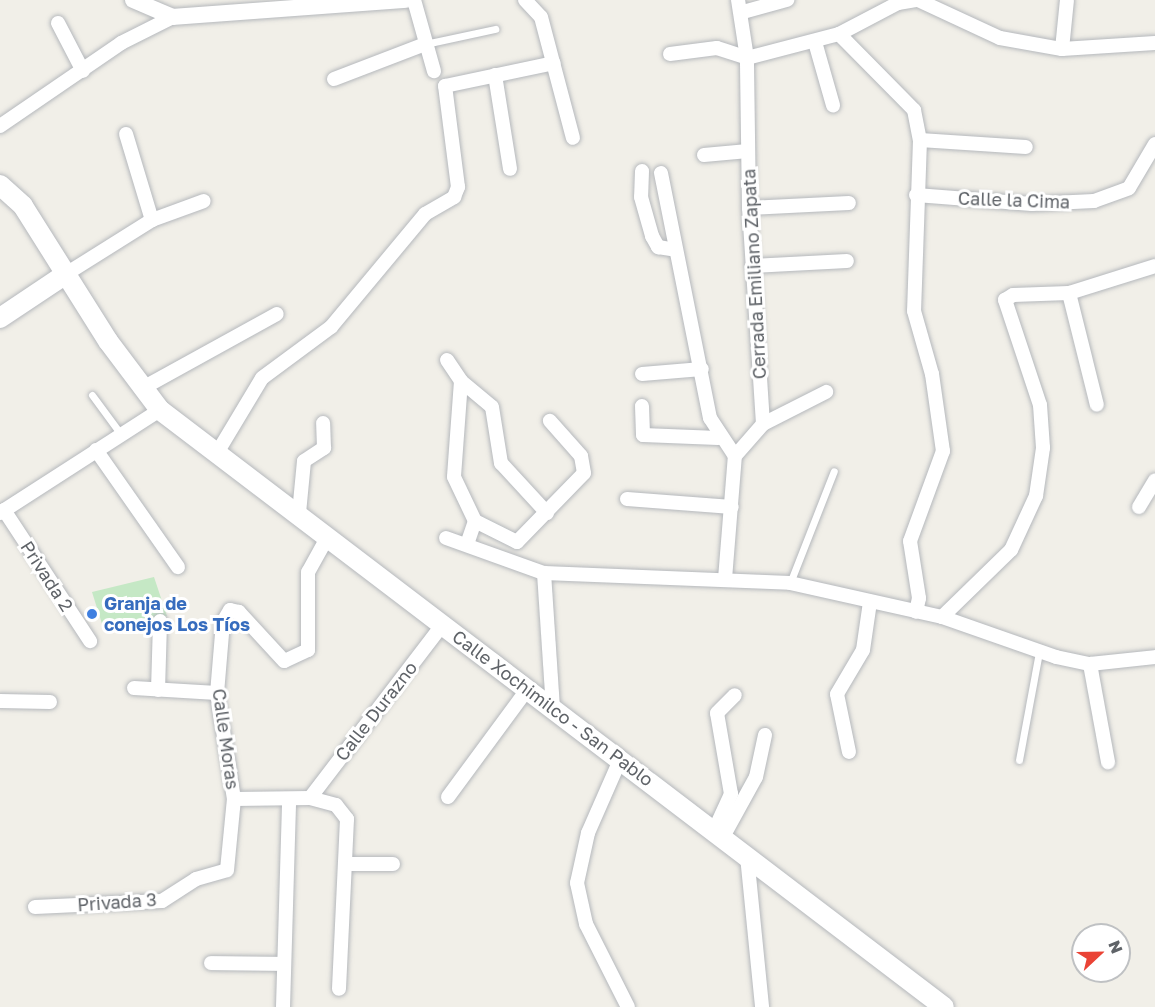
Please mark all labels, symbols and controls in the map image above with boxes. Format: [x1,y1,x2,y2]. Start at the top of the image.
street label: Cerrada Emiliano Zapata [738,168,770,380]
street label: Calle la Cima [958,187,1070,213]
street label: Privada 2 [16,537,78,615]
place label: Granja de conejos Los Tíos [104,593,250,636]
marker: Granja de conejos Los Tíos [85,607,99,621]
street label: Calle Xochimilco - San Pablo [448,625,658,791]
street label: Calle Durazno [330,657,422,765]
street label: Calle Moras [208,687,244,791]
street label: Privada 3 [77,888,157,916]
north arrow [1071,923,1131,983]
text: N [1104,938,1127,956]

